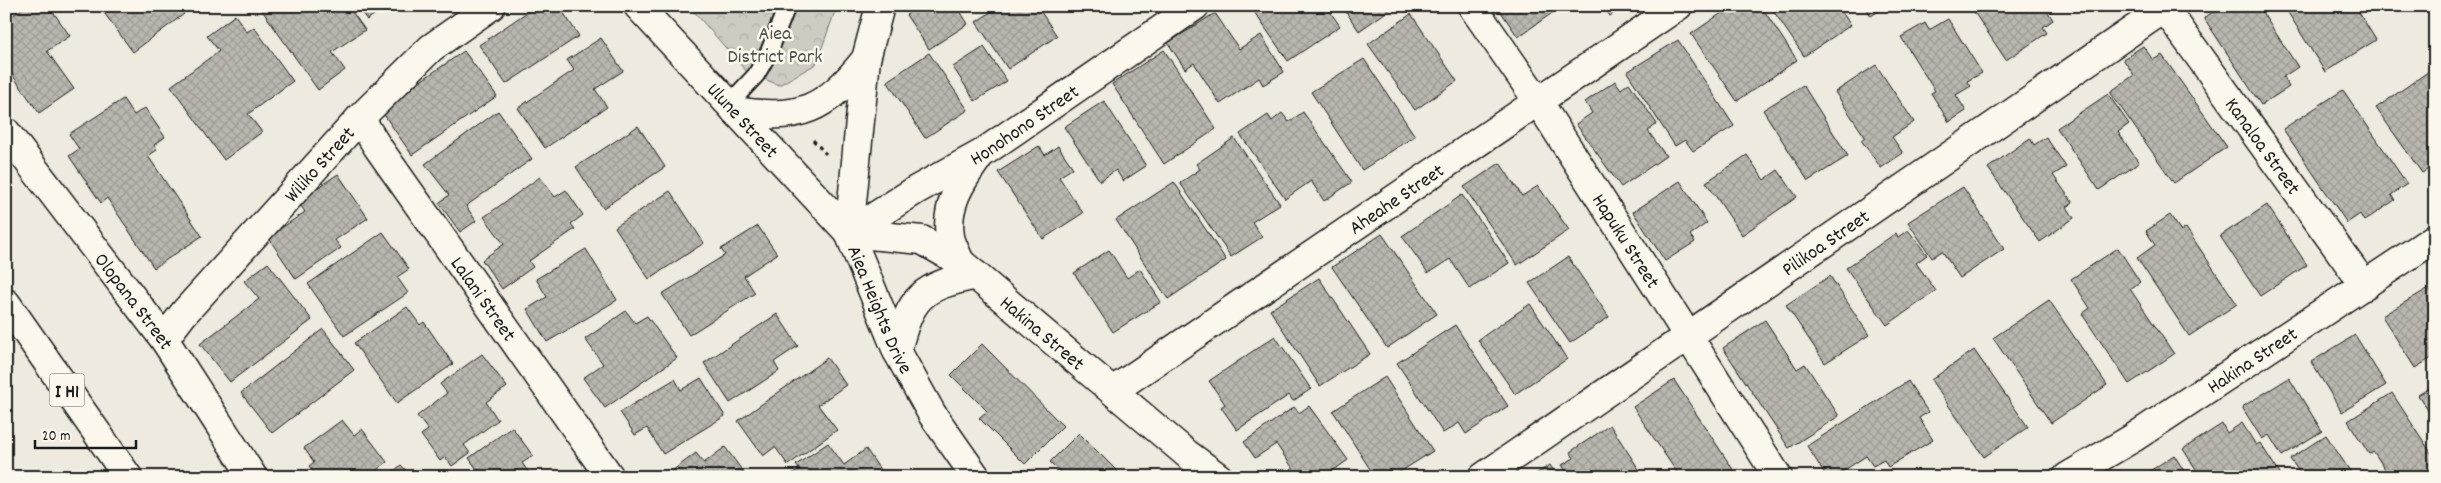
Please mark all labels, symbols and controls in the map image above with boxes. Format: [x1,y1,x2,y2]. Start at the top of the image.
park label: Aiea District Park [728,21,822,72]
street label: Ulune Street [699,77,784,166]
street label: Honohono Street [966,79,1086,174]
street label: Kanaloa Street [2217,93,2306,201]
street label: Wiliko Street [279,121,363,210]
street label: Aheahe Street [1344,158,1451,243]
street label: Hapuku Street [1584,189,1665,295]
street label: Pilikoa Street [1777,204,1876,284]
street label: Aiea Heights Drive [838,242,918,380]
street label: Olopana Street [86,248,178,356]
street label: Lalani Street [442,252,521,348]
street label: Hakina Street [993,290,1090,379]
street label: Hakina Street [2202,322,2304,402]
road number: I H1 [50,374,84,406]
scale bar [35,418,136,450]
text: 20 m [42,426,70,448]

